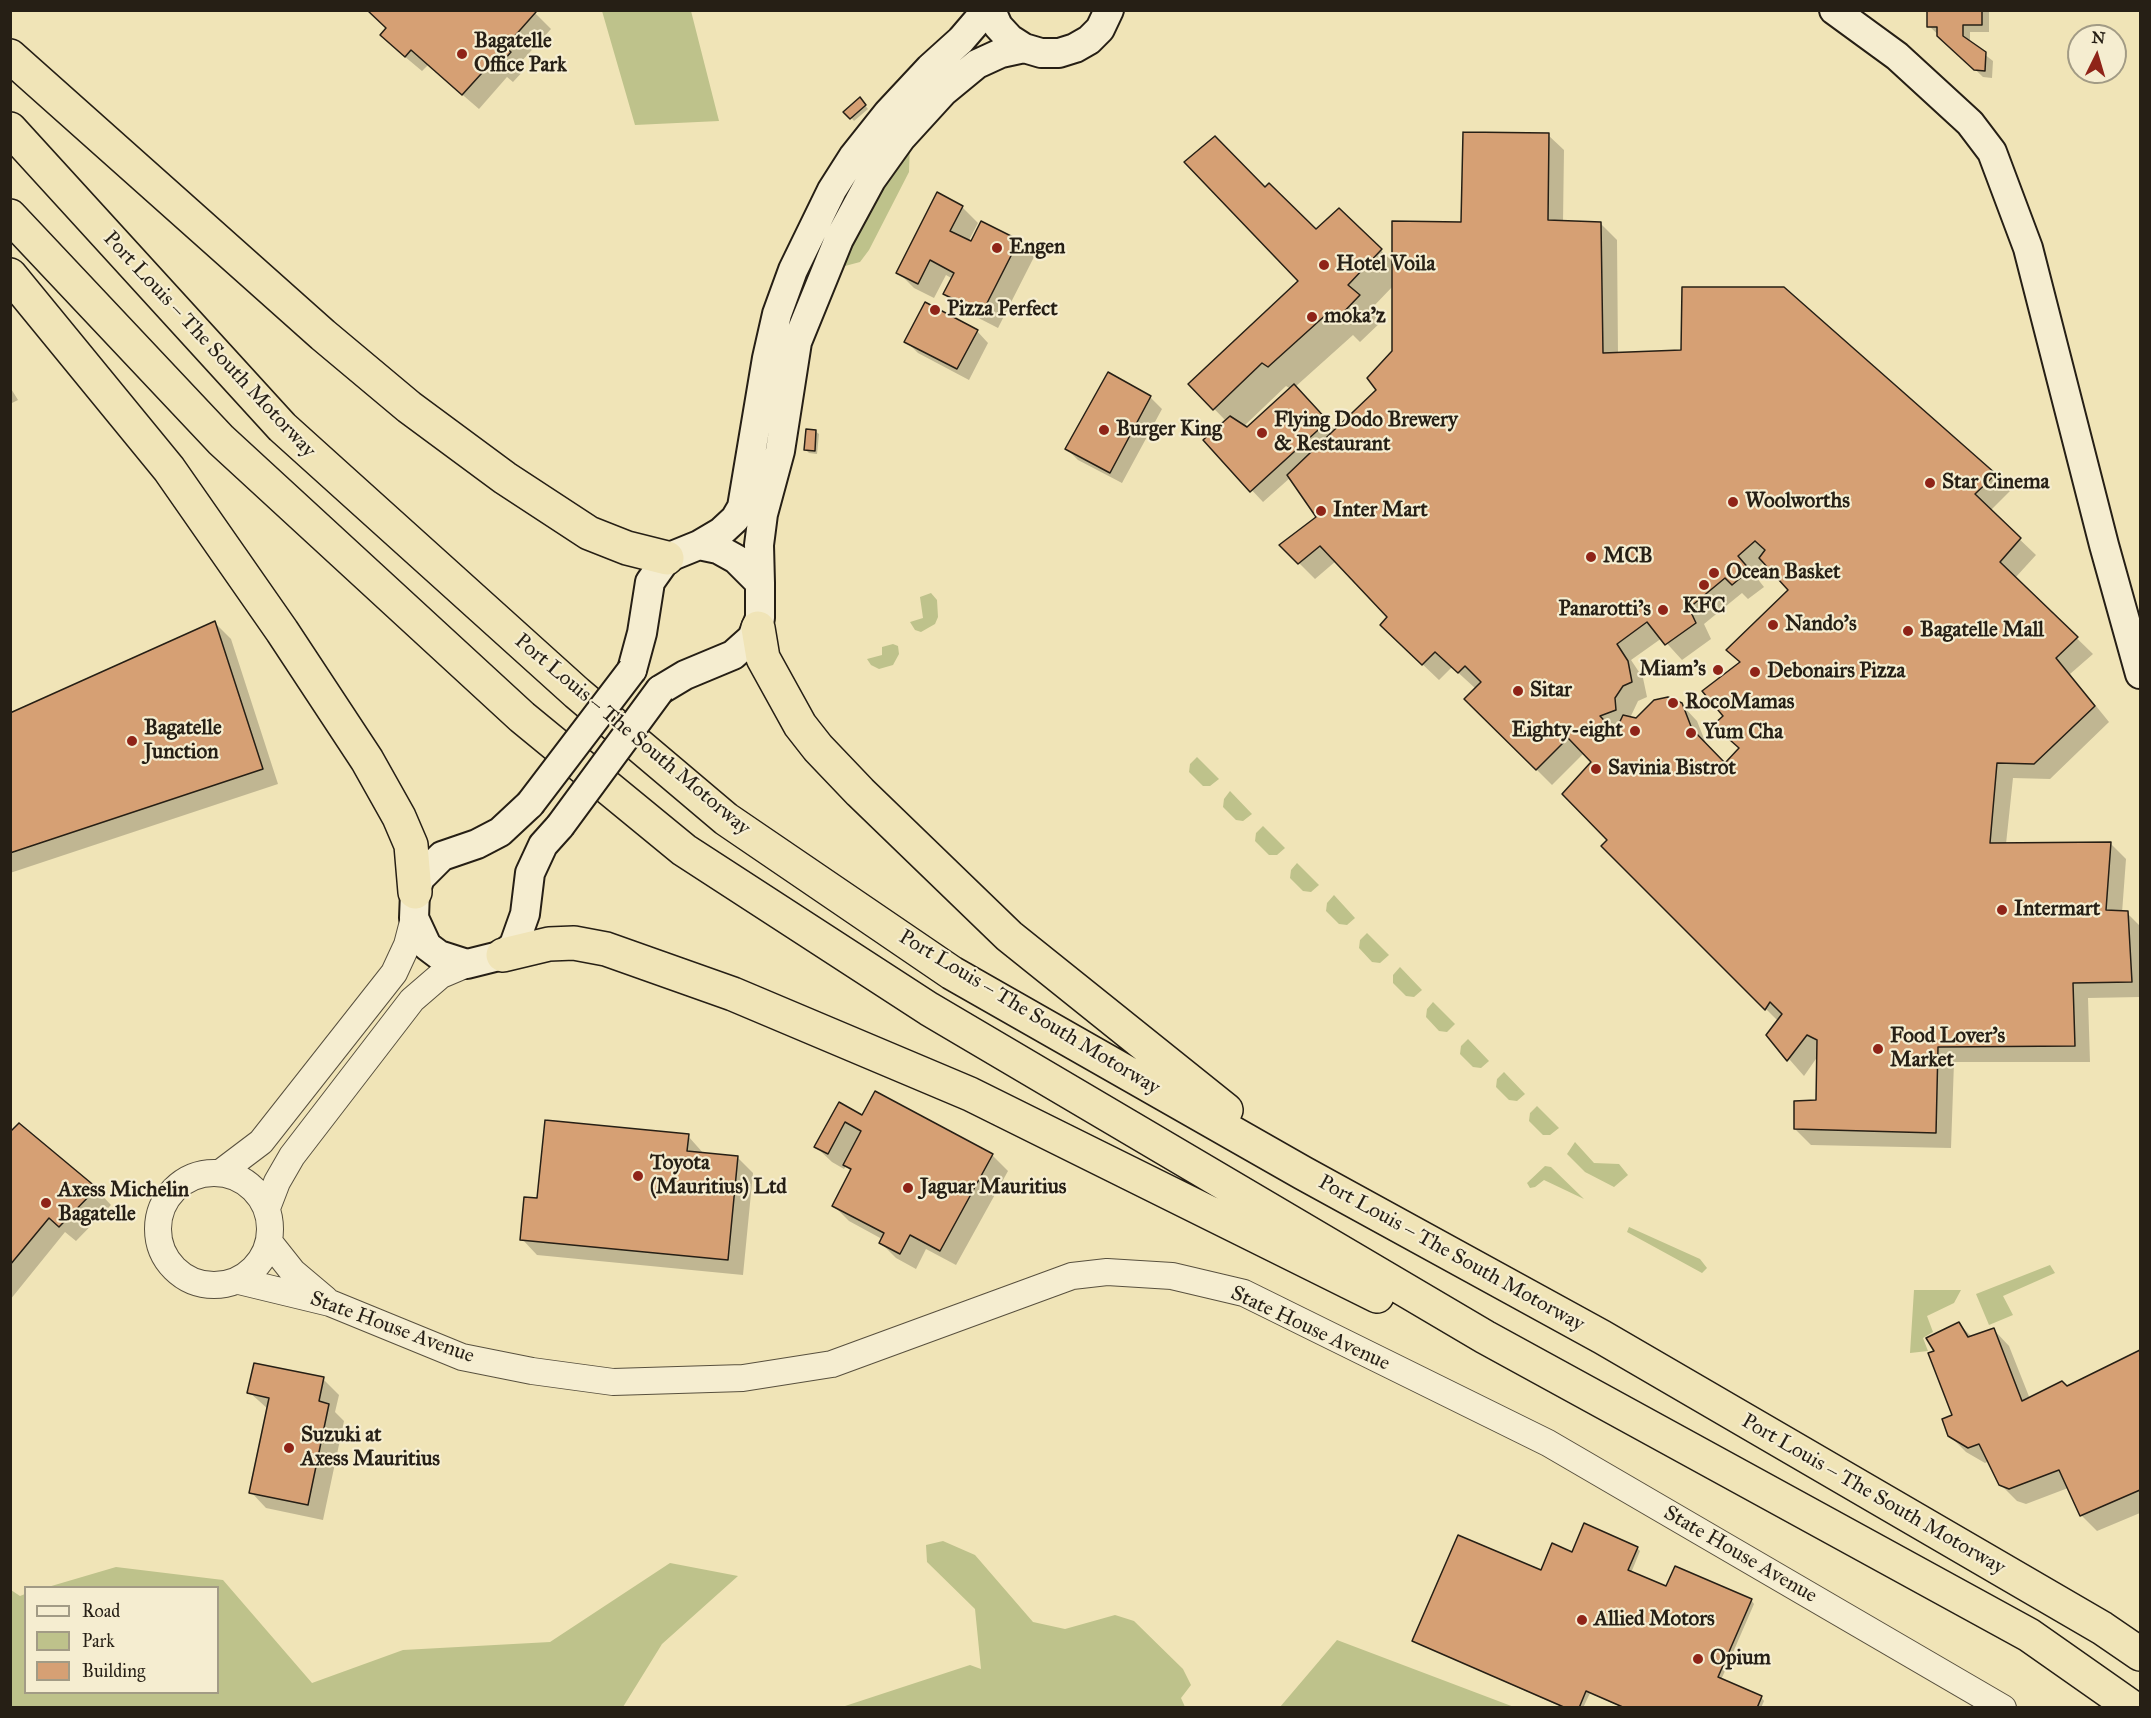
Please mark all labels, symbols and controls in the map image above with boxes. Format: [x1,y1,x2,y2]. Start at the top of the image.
north arrow [2067,24,2127,84]
text: N [2091,28,2106,48]
place label: Bagatelle Office Park [474,29,567,79]
marker: Bagatelle Office Park [455,47,469,61]
street label: Port Louis – The South Motorway [97,227,321,463]
place label: Engen [1009,235,1065,261]
marker: Engen [990,241,1004,255]
place label: Hotel Voila [1336,252,1435,278]
marker: Hotel Voila [1317,258,1331,272]
place label: Pizza Perfect [947,297,1058,323]
marker: Pizza Perfect [928,303,942,317]
place label: moka'z [1324,304,1386,330]
marker: moka'z [1305,310,1319,324]
place label: Flying Dodo Brewery & Restaurant [1274,408,1458,458]
place label: Burger King [1116,417,1222,443]
marker: Burger King [1097,423,1111,437]
marker: Flying Dodo Brewery & Restaurant [1255,426,1269,440]
place label: Star Cinema [1942,470,2049,496]
marker: Star Cinema [1923,476,1937,490]
place label: Woolworths [1745,489,1850,515]
marker: Woolworths [1726,495,1740,509]
place label: Inter Mart [1333,498,1428,524]
marker: Inter Mart [1314,504,1328,518]
place label: MCB [1603,544,1653,570]
marker: MCB [1584,550,1598,564]
place label: Ocean Basket [1726,560,1840,586]
marker: Ocean Basket [1707,566,1721,580]
marker: KFC [1697,578,1711,592]
place label: KFC [1683,594,1725,620]
place label: Panarotti's [1558,597,1651,623]
marker: Panarotti's [1656,603,1670,617]
place label: Nando's [1785,612,1857,638]
marker: Nando's [1766,618,1780,632]
place label: Bagatelle Mall [1920,618,2044,644]
marker: Bagatelle Mall [1901,624,1915,638]
street label: Port Louis – The South Motorway [509,629,755,841]
place label: Miam's [1639,657,1706,683]
place label: Debonairs Pizza [1767,659,1905,685]
marker: Miam's [1711,663,1725,677]
marker: Debonairs Pizza [1748,665,1762,679]
place label: Sitar [1530,678,1572,704]
marker: Sitar [1511,684,1525,698]
place label: RocoMamas [1685,690,1794,716]
marker: RocoMamas [1666,696,1680,710]
place label: Bagatelle Junction [144,716,222,766]
place label: Eighty-eight [1512,718,1623,744]
place label: Yum Cha [1703,720,1783,746]
marker: Eighty-eight [1628,724,1642,738]
marker: Yum Cha [1684,726,1698,740]
marker: Bagatelle Junction [125,734,139,748]
place label: Savinia Bistrot [1608,756,1736,782]
marker: Savinia Bistrot [1589,762,1603,776]
place label: Intermart [2014,897,2100,923]
marker: Intermart [1995,903,2009,917]
street label: Port Louis – The South Motorway [894,925,1164,1101]
place label: Food Lover's Market [1890,1024,2005,1074]
marker: Food Lover's Market [1871,1042,1885,1056]
place label: Toyota (Mauritius) Ltd [650,1151,787,1201]
marker: Toyota (Mauritius) Ltd [631,1169,645,1183]
street label: Port Louis – The South Motorway [1314,1170,1588,1338]
place label: Jaguar Mauritius [920,1175,1066,1201]
place label: Axess Michelin Bagatelle [58,1178,189,1228]
marker: Jaguar Mauritius [901,1181,915,1195]
marker: Axess Michelin Bagatelle [39,1196,53,1210]
street label: State House Avenue [1226,1281,1394,1377]
street label: State House Avenue [306,1287,478,1369]
street label: Port Louis – The South Motorway [1737,1409,2009,1581]
place label: Suzuki at Axess Mauritius [301,1423,440,1473]
marker: Suzuki at Axess Mauritius [282,1441,296,1455]
street label: State House Avenue [1659,1501,1821,1609]
legend [24,1586,219,1694]
text: Road [82,1600,120,1622]
place label: Allied Motors [1594,1607,1715,1633]
marker: Allied Motors [1575,1613,1589,1627]
text: Park [82,1630,115,1652]
place label: Opium [1710,1646,1771,1672]
marker: Opium [1691,1652,1705,1666]
text: Building [82,1660,145,1682]

